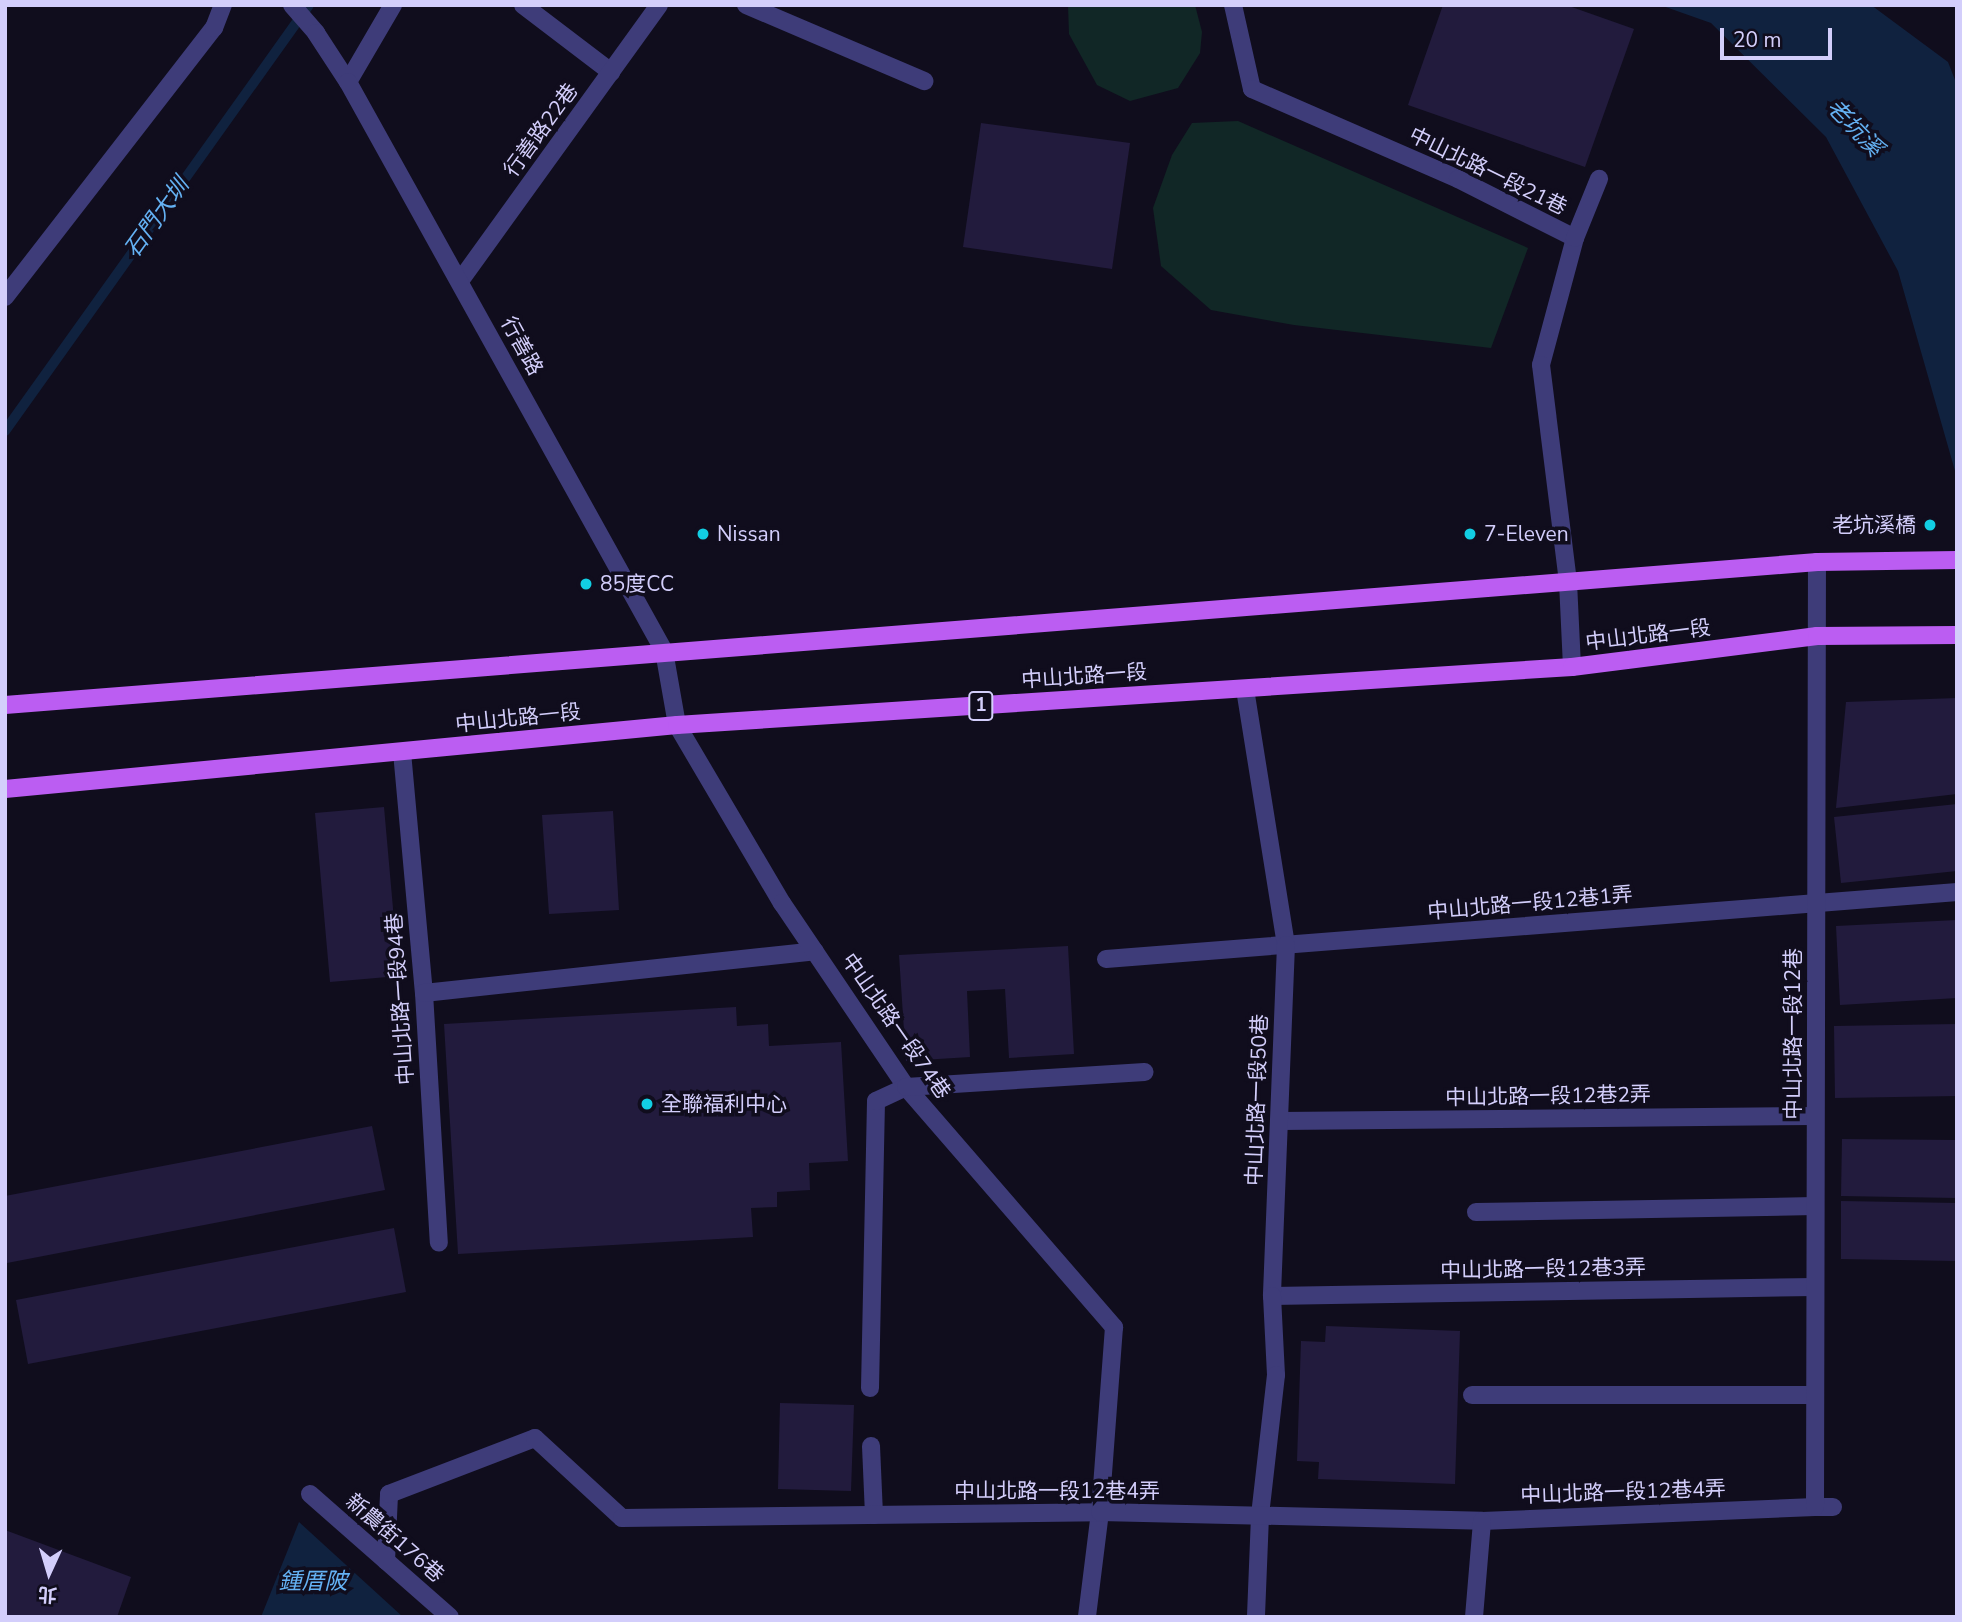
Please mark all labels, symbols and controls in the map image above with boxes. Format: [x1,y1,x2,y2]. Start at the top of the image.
scale bar [1724,14,1836,58]
text: 20 m [1733,26,1782,54]
street label: 行善路22巷 [499,78,583,182]
water label: 老坑溪 [1820,94,1888,162]
street label: 中山北路一段21巷 [1405,122,1571,220]
water label: 石門大圳 [119,173,195,263]
street label: 行善路 [496,312,548,380]
place label: 老坑溪橋 [1832,512,1916,538]
marker: 老坑溪橋 [1922,517,1938,533]
place label: Nissan [717,521,781,547]
place label: 7-Eleven [1484,521,1569,547]
marker: Nissan [695,526,711,542]
marker: 7-Eleven [1462,526,1478,542]
place label: 85度CC [600,571,674,597]
marker: 85度CC [578,576,594,592]
street label: 中山北路一段 [1584,615,1712,655]
street label: 中山北路一段 [1020,659,1148,693]
road number: 1 [967,691,995,722]
street label: 中山北路一段 [454,699,582,737]
street label: 中山北路一段12巷1弄 [1426,881,1634,925]
street label: 中山北路一段94巷 [381,912,419,1086]
street label: 中山北路一段74巷 [836,948,956,1104]
street label: 中山北路一段12巷 [1780,948,1806,1120]
street label: 中山北路一段50巷 [1241,1014,1273,1186]
street label: 中山北路一段12巷2弄 [1445,1082,1651,1110]
place label: 全聯福利中心 [661,1091,787,1117]
marker: 全聯福利中心 [639,1096,655,1112]
street label: 中山北路一段12巷3弄 [1440,1255,1646,1283]
street label: 中山北路一段12巷4弄 [1520,1476,1726,1508]
street label: 中山北路一段12巷4弄 [954,1478,1160,1504]
street label: 新農街176巷 [341,1489,449,1587]
north arrow [14,1538,84,1608]
water label: 鍾厝陂 [279,1568,347,1596]
text: 北 [37,1580,58,1608]

